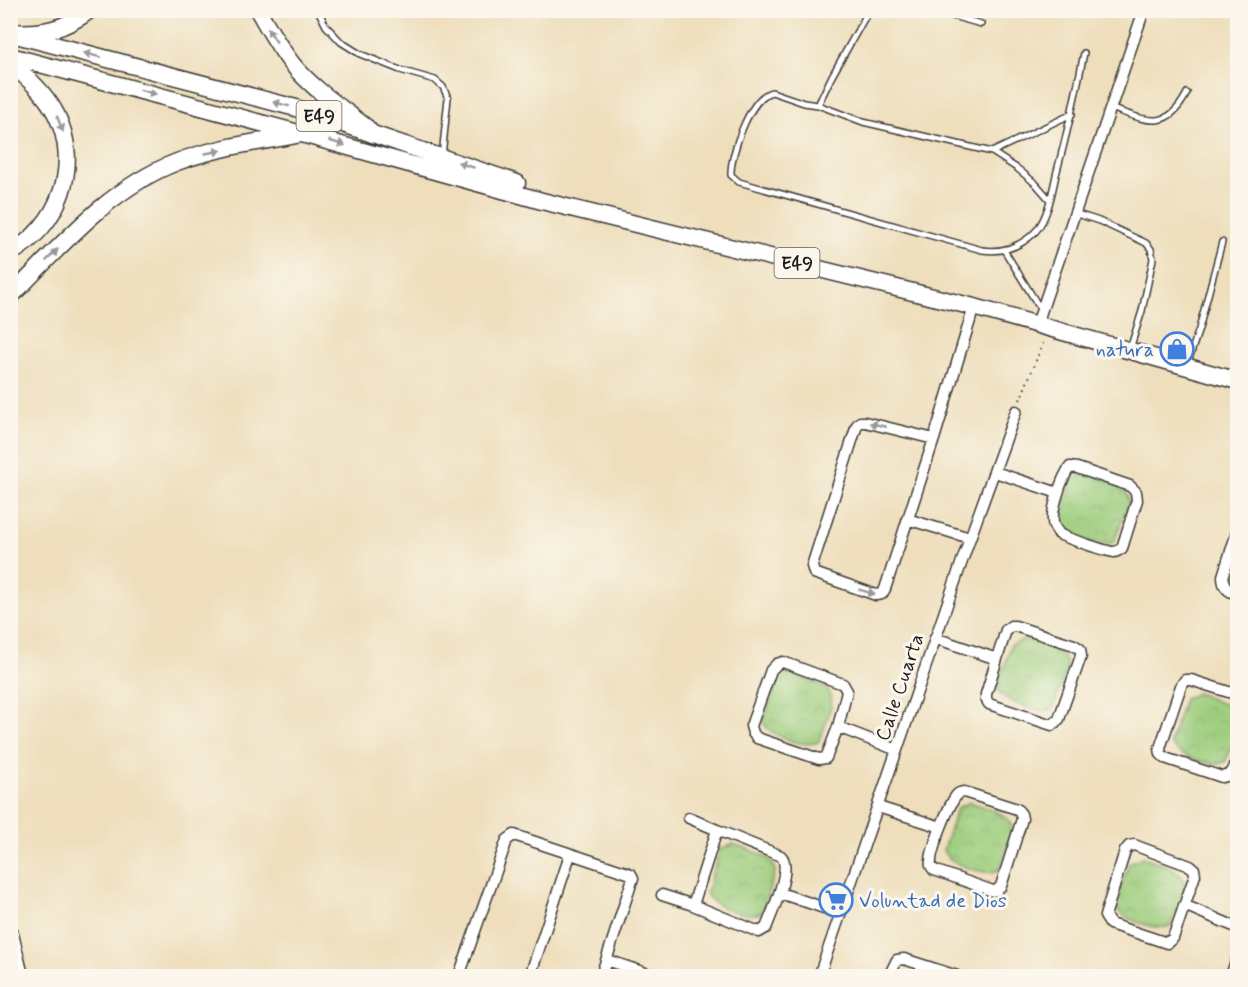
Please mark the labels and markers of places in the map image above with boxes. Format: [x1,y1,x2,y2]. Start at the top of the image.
shop icon: natura [1159,331,1195,367]
place label: natura [1096,337,1154,364]
supermarket icon: Voluntad de Dios [818,882,854,918]
place label: Voluntad de Dios [859,888,1007,915]

